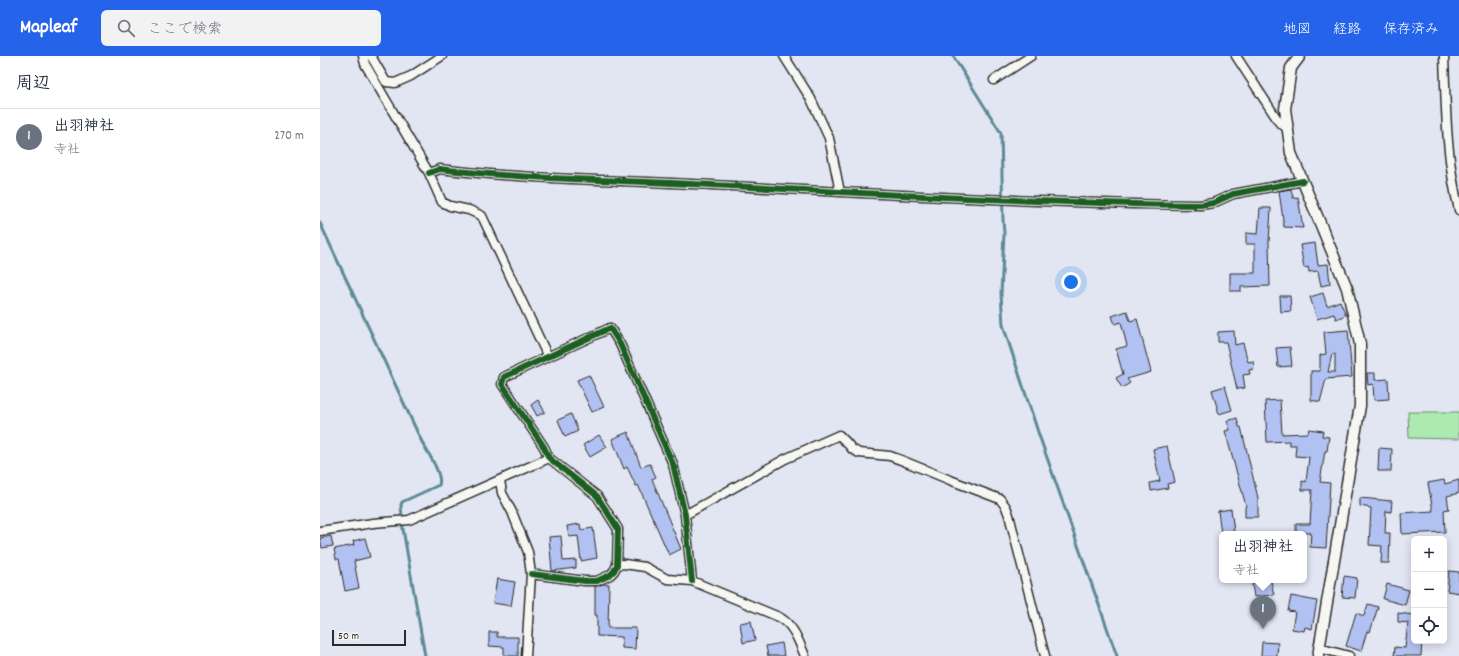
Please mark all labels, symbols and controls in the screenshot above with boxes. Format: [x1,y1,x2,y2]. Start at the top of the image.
search box [101,10,381,46]
text: Mapleaf [20,15,77,42]
icon: search [115,17,137,39]
text: ここで検索 [147,19,222,41]
text: 地図 [1283,20,1311,40]
text: 経路 [1333,20,1361,40]
text: 保存済み [1383,20,1439,40]
text: 周辺 [16,73,50,97]
text: 出羽神社 [54,116,114,138]
text: 1 [28,127,30,146]
text: 270 m [274,127,304,146]
text: 寺社 [54,141,80,160]
your location [1061,272,1081,292]
popup [1219,531,1307,583]
map controls [1411,536,1447,644]
button: + [1411,536,1447,572]
text: 出羽神社 [1233,537,1293,559]
text: 寺社 [1233,562,1259,581]
button: − [1411,572,1447,608]
pin: 1 [1250,596,1276,629]
button: locate [1411,608,1447,644]
scale bar [332,628,406,647]
text: 50 m [338,629,359,645]

